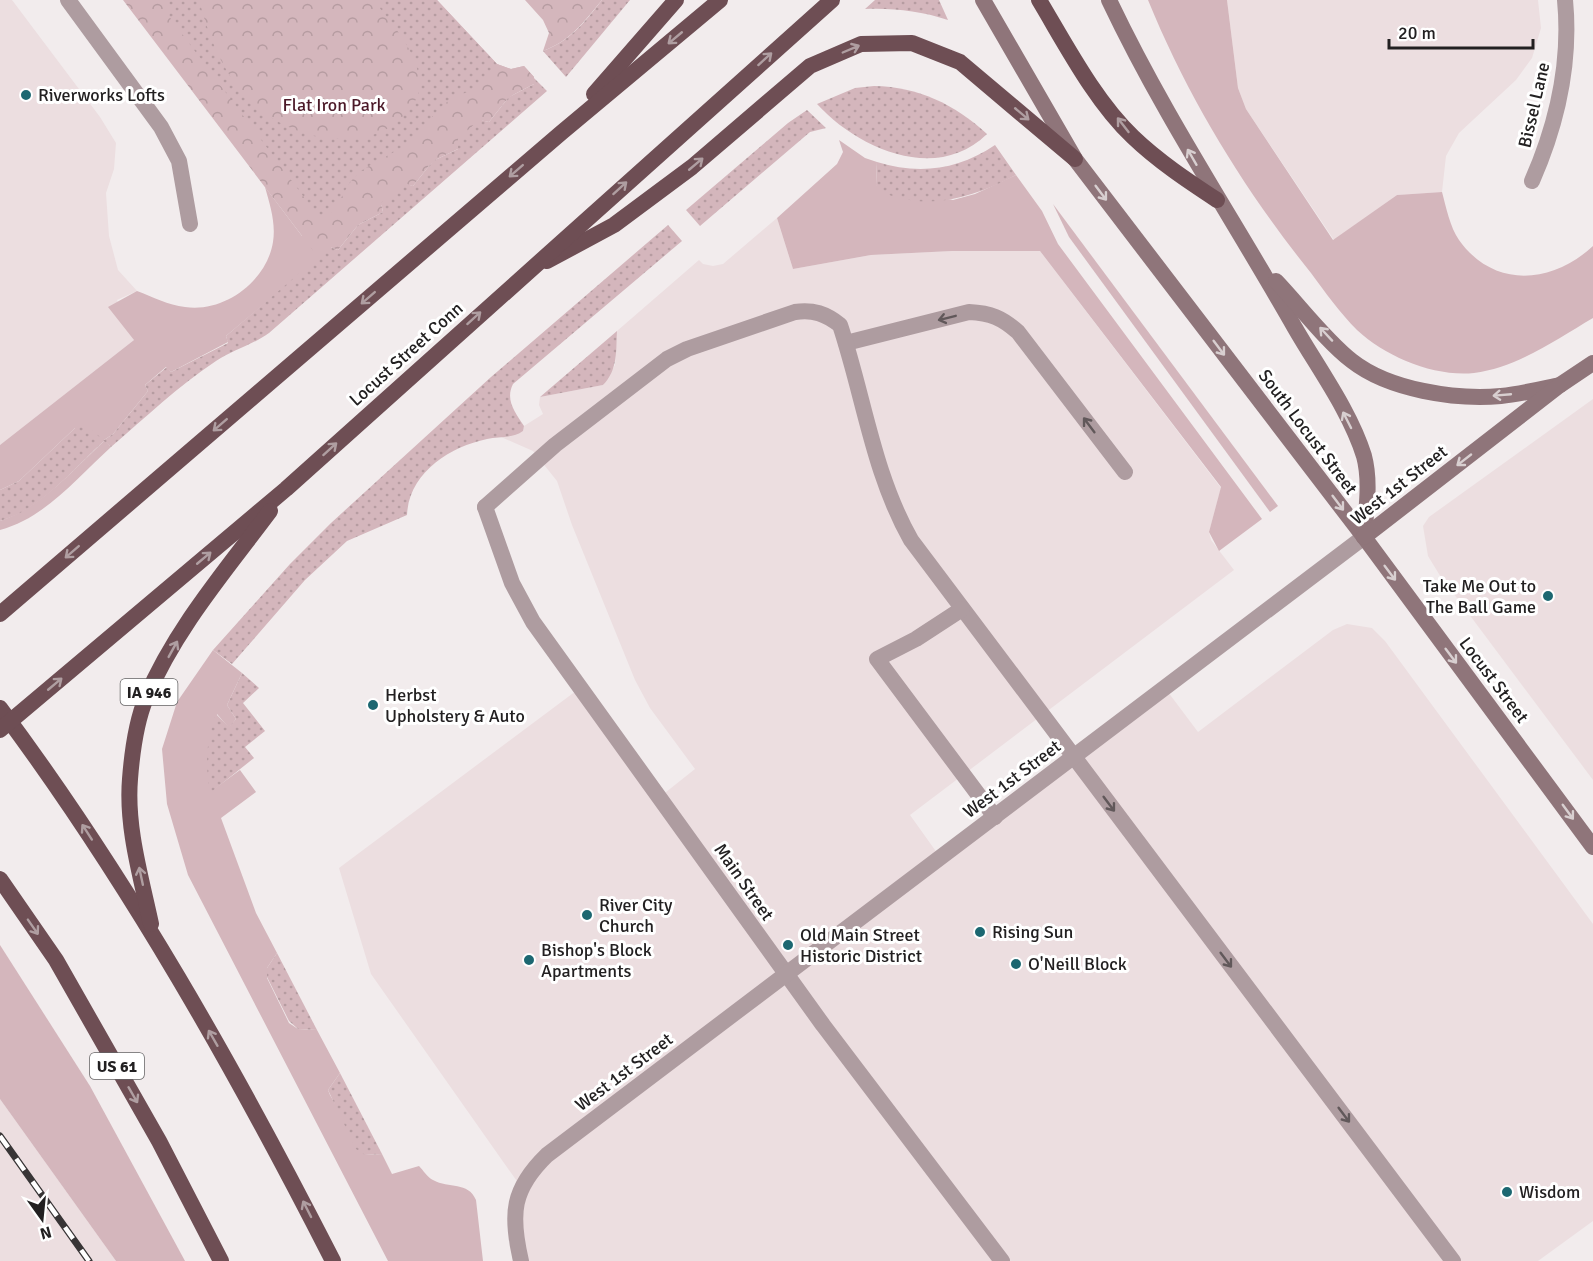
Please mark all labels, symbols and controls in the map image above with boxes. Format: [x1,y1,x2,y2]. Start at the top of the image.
scale bar [1389,12,1533,50]
text: 20 m [1398,22,1436,44]
one-way arrow [667,31,683,44]
one-way arrow [841,42,859,54]
one-way arrow [758,52,773,66]
street label: Bissel Lane [1514,60,1554,150]
place label: Riverworks Lofts [38,84,165,106]
marker: Riverworks Lofts [19,88,33,102]
park label: Flat Iron Park [282,94,386,116]
one-way arrow [1014,108,1030,121]
one-way arrow [1116,117,1129,133]
one-way arrow [1186,149,1198,166]
one-way arrow [688,157,703,171]
one-way arrow [509,164,524,178]
one-way arrow [612,181,627,195]
one-way arrow [1094,185,1107,201]
one-way arrow [361,291,376,305]
street label: Locust Street Conn [345,297,467,411]
one-way arrow [466,311,481,325]
one-way arrow [938,312,957,324]
one-way arrow [1319,327,1333,342]
one-way arrow [1213,340,1226,356]
street label: South Locust Street [1254,365,1362,499]
one-way arrow [1493,390,1513,401]
one-way arrow [1341,411,1353,429]
one-way arrow [213,418,228,432]
one-way arrow [1083,418,1096,434]
street label: West 1st Street [1346,440,1452,530]
one-way arrow [322,443,337,457]
one-way arrow [1456,453,1472,466]
one-way arrow [1331,495,1344,511]
one-way arrow [65,545,80,559]
one-way arrow [196,551,211,565]
one-way arrow [1383,565,1396,581]
place label: Take Me Out to The Ball Game [1423,575,1536,618]
marker: Take Me Out to The Ball Game [1541,589,1555,603]
street label: Locust Street [1455,633,1533,727]
one-way arrow [168,640,179,658]
one-way arrow [1445,647,1458,663]
one-way arrow [47,677,62,691]
road number: IA 946 [120,679,178,705]
place label: Herbst Upholstery & Auto [385,684,525,727]
marker: Herbst Upholstery & Auto [366,698,380,712]
street label: West 1st Street [959,735,1065,823]
one-way arrow [1102,795,1115,811]
one-way arrow [1561,804,1574,820]
one-way arrow [80,823,93,840]
street label: Main Street [709,839,779,925]
one-way arrow [135,867,146,886]
place label: River City Church [599,894,673,937]
marker: River City Church [580,908,594,922]
one-way arrow [27,918,39,935]
place label: Rising Sun [992,921,1073,943]
place label: Old Main Street Historic District [800,924,922,967]
marker: Rising Sun [973,925,987,939]
marker: Old Main Street Historic District [781,938,795,952]
place label: Bishop's Block Apartments [541,939,652,982]
one-way arrow [1220,951,1232,967]
marker: Bishop's Block Apartments [522,953,536,967]
place label: O'Neill Block [1028,953,1127,975]
marker: O'Neill Block [1009,957,1023,971]
street label: West 1st Street [571,1028,677,1116]
one-way arrow [207,1030,219,1047]
road number: US 61 [90,1053,144,1079]
one-way arrow [128,1085,139,1103]
one-way arrow [1338,1106,1351,1122]
place label: Wisdom [1519,1181,1580,1203]
marker: Wisdom [1500,1185,1514,1199]
north arrow [12,1189,72,1249]
one-way arrow [301,1201,313,1218]
text: N [38,1221,54,1244]

